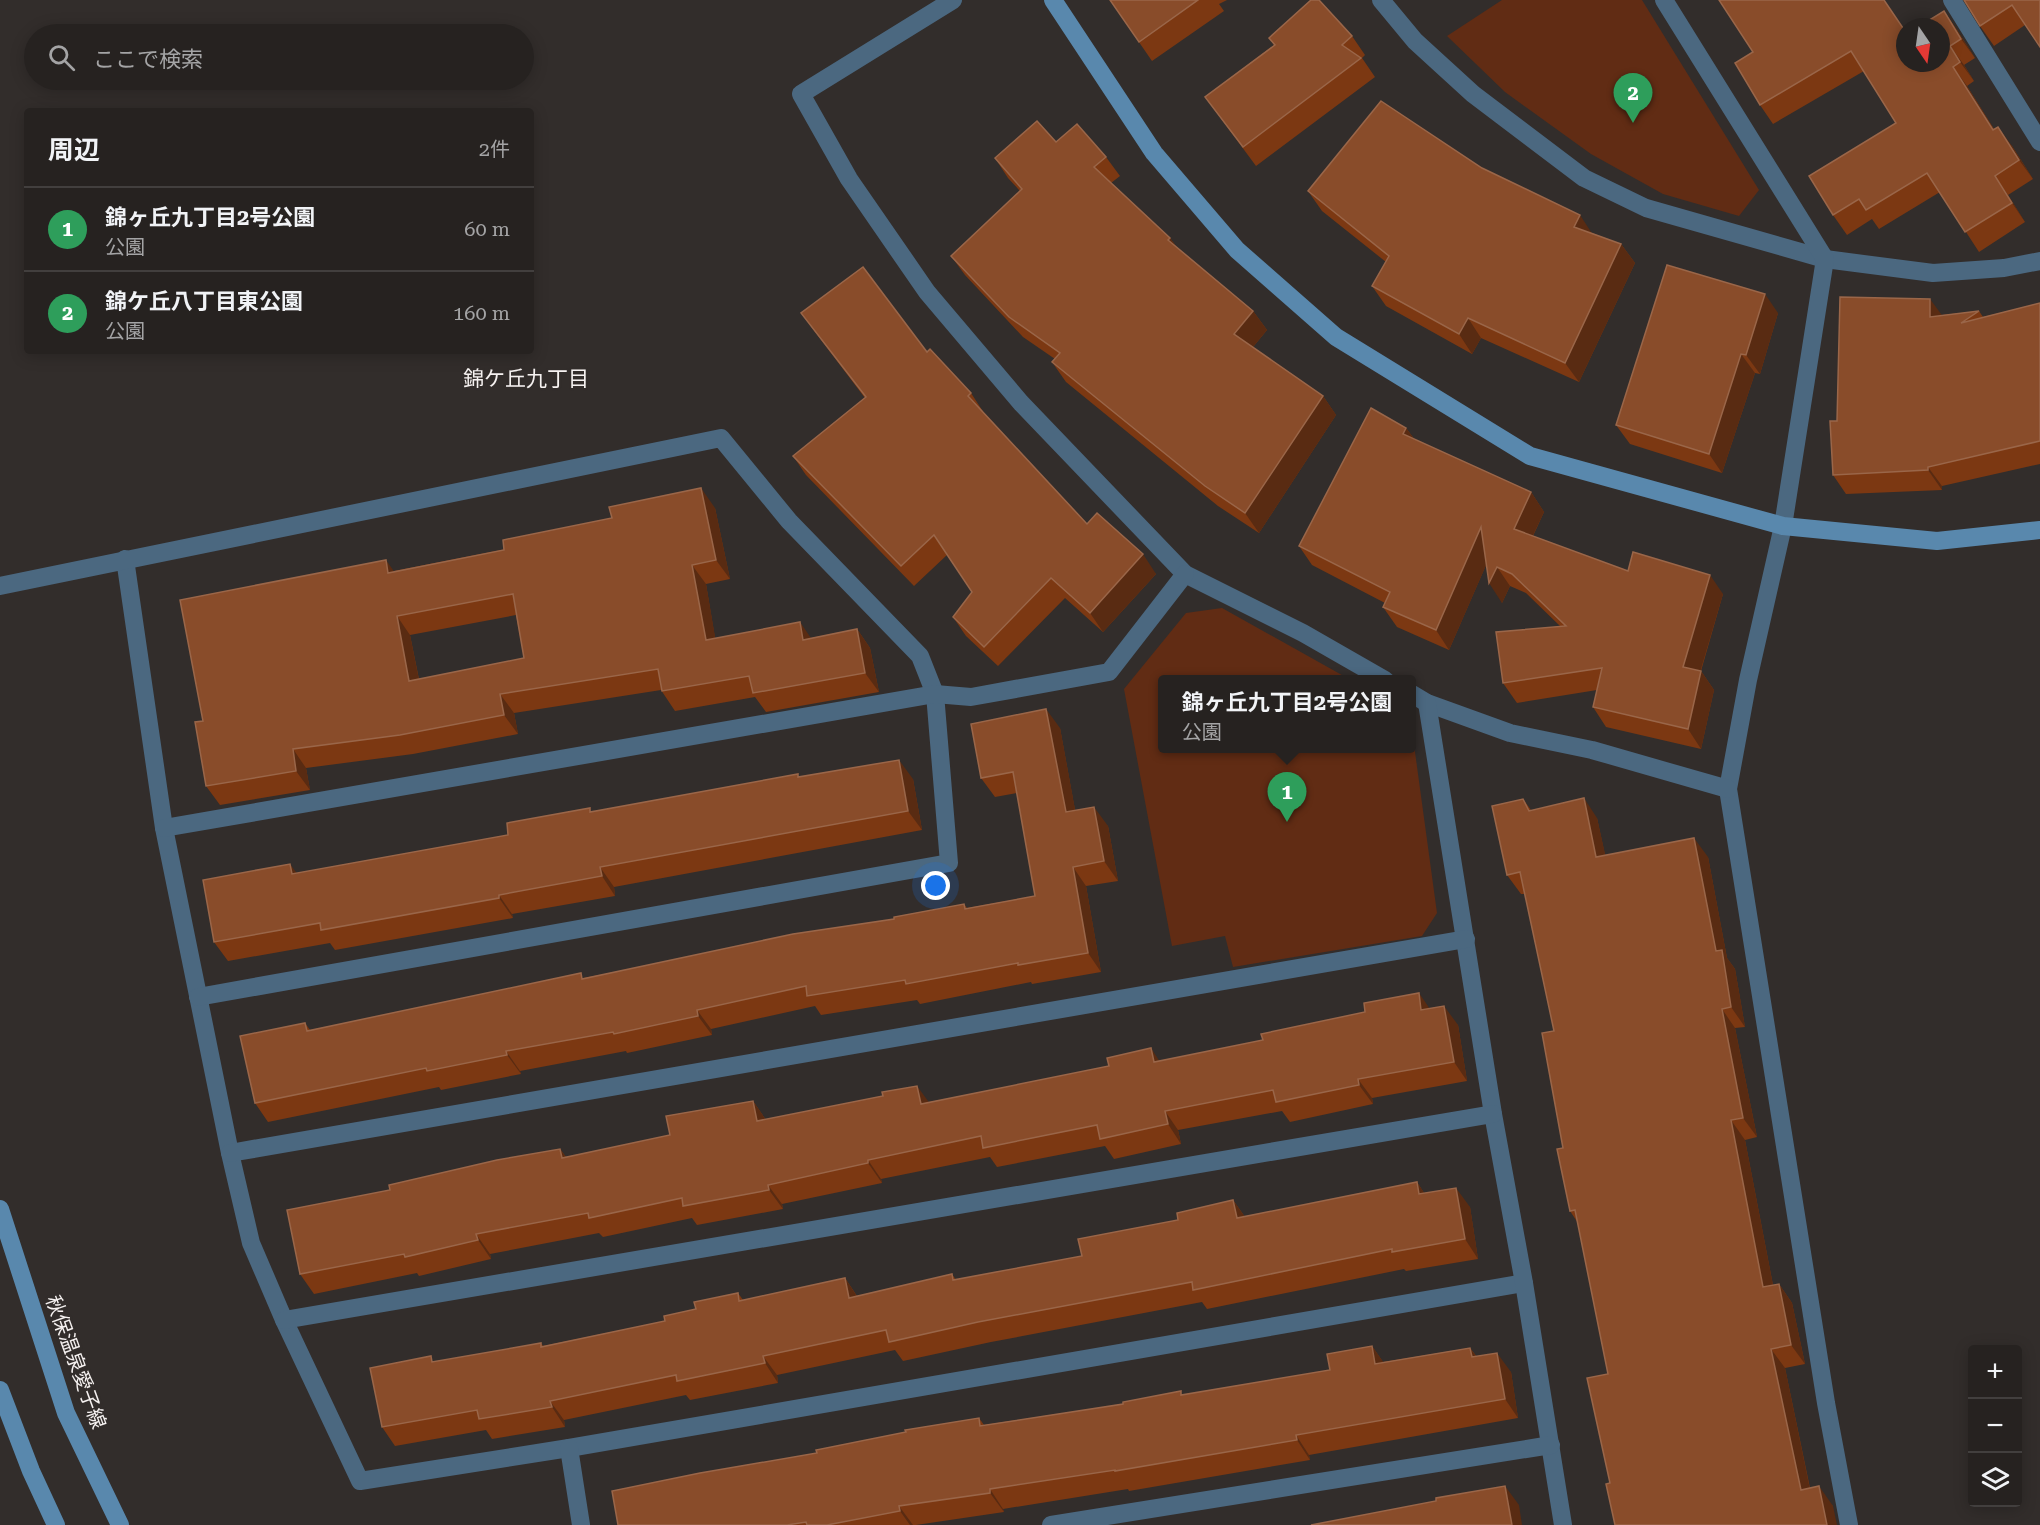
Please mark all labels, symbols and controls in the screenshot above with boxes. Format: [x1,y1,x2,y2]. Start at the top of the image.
north arrow [1896,18,1950,72]
search box [24,24,534,90]
icon: search [45,41,78,74]
text: ここで検索 [93,47,203,72]
pin: 2 [1614,74,1652,123]
text: 周辺 [48,135,100,165]
text: 2件 [479,137,510,161]
text: 錦ヶ丘九丁目2号公園 [105,205,315,230]
text: 1 [62,217,73,241]
text: 60 m [464,217,510,241]
text: 公園 [105,235,145,259]
text: 錦ケ丘八丁目東公園 [105,289,303,314]
text: 2 [62,301,73,325]
text: 160 m [453,301,510,325]
text: 公園 [105,319,145,343]
district label: 錦ケ丘九丁目 [463,367,589,391]
popup [1158,675,1416,753]
text: 錦ヶ丘九丁目2号公園 [1182,690,1392,715]
text: 公園 [1182,720,1222,744]
pin: 1 [1268,772,1306,822]
your location [921,871,950,900]
street label: 秋保温泉愛子線 [41,1292,111,1432]
map controls [1968,1345,2022,1507]
button: + [1968,1345,2022,1399]
button: − [1968,1399,2022,1453]
button: layers [1968,1453,2022,1507]

